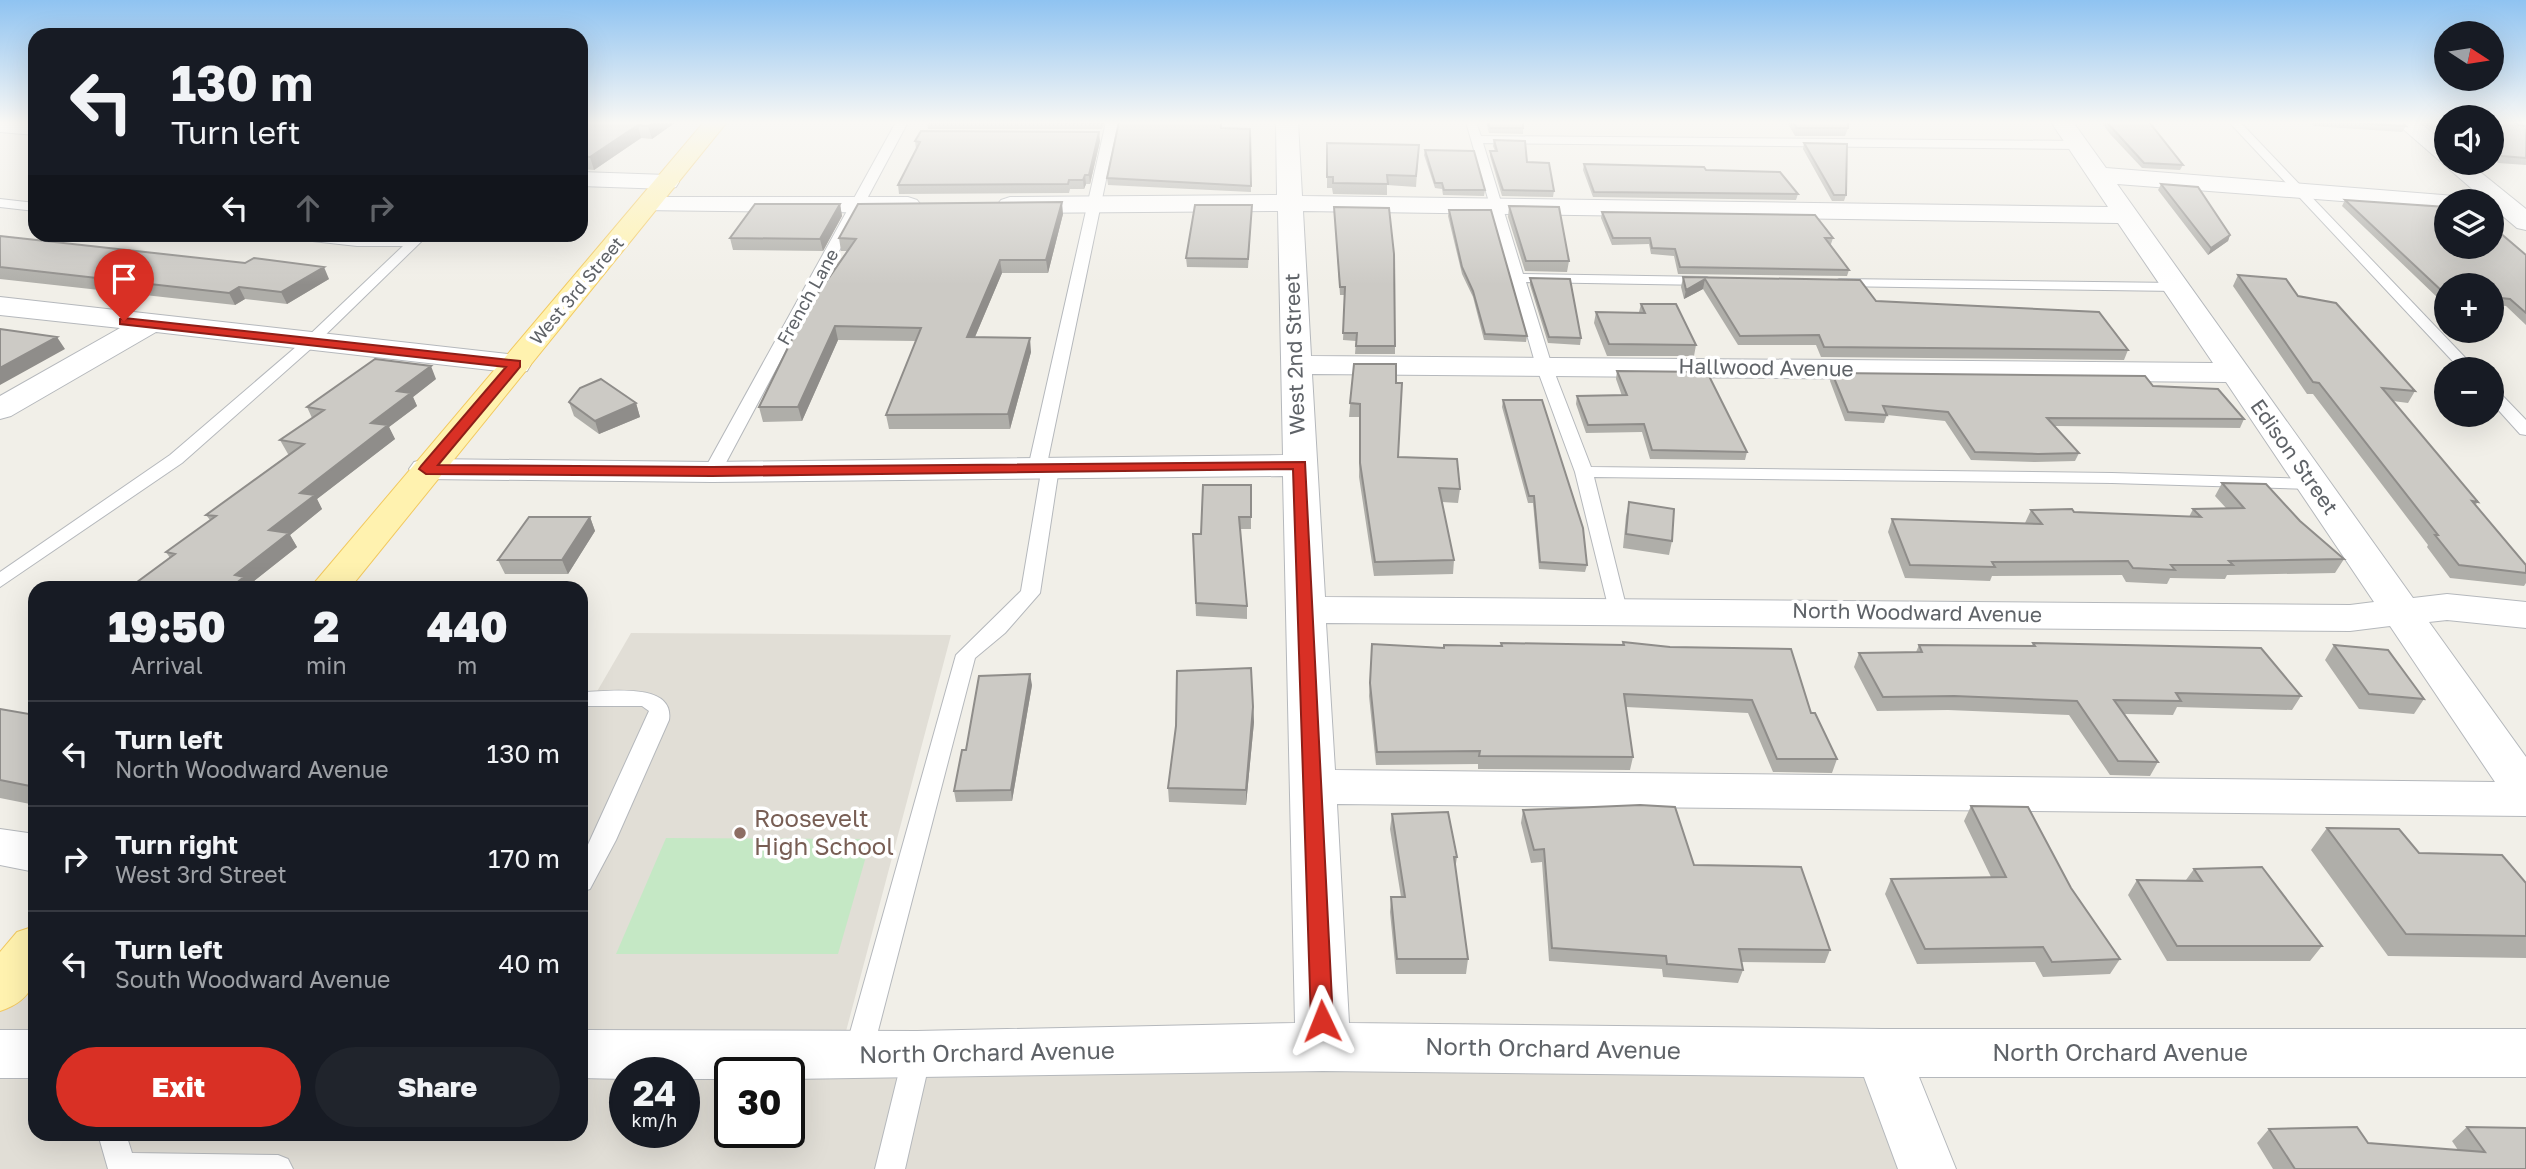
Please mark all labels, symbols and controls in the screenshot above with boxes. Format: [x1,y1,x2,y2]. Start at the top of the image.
north arrow [2434,21,2504,91]
map controls [2434,21,2504,427]
text: 130 m [171,53,313,112]
icon: left [56,56,147,147]
button: sound [2434,105,2504,175]
text: Turn left [171,113,300,151]
icon: left [216,189,254,227]
icon: ahead [289,189,327,227]
icon: right [362,189,400,227]
button: layers [2434,189,2504,259]
street label: West 3rd Street [525,232,628,349]
street label: French Lane [772,245,843,348]
pin [94,249,154,321]
icon: arrive [105,260,143,298]
street label: West 2nd Street [1278,273,1310,435]
button: + [2434,273,2504,343]
street label: Hallwood Avenue [1678,352,1854,382]
button: − [2434,357,2504,427]
street label: Edison Street [2245,394,2344,519]
street label: North Woodward Avenue [1792,597,2042,627]
text: 19:50 [108,601,226,651]
text: 2 [313,601,339,651]
text: 440 [427,601,508,651]
text: Arrival [131,651,203,679]
text: min [306,651,347,679]
text: m [457,651,477,679]
text: Turn left [115,724,223,755]
icon: left [56,735,94,773]
text: 130 m [487,738,560,769]
text: North Woodward Avenue [115,755,389,783]
place label: Roosevelt High School [754,803,894,860]
marker: Roosevelt High School [732,825,748,841]
text: Turn right [115,829,238,860]
icon: right [56,840,94,878]
text: 170 m [488,843,560,874]
text: West 3rd Street [115,860,287,888]
text: Turn left [115,934,223,965]
icon: left [56,945,94,983]
text: 40 m [499,948,560,979]
text: South Woodward Avenue [115,965,390,993]
position arrow [1285,984,1359,1058]
street label: North Orchard Avenue [1425,1031,1681,1064]
street label: North Orchard Avenue [859,1035,1115,1068]
street label: North Orchard Avenue [1992,1037,2248,1066]
button: Exit [56,1047,301,1127]
button: Share [315,1047,560,1127]
speed limit sign: 30 [714,1057,805,1148]
text: 24 [633,1072,676,1114]
text: km/h [632,1109,677,1131]

